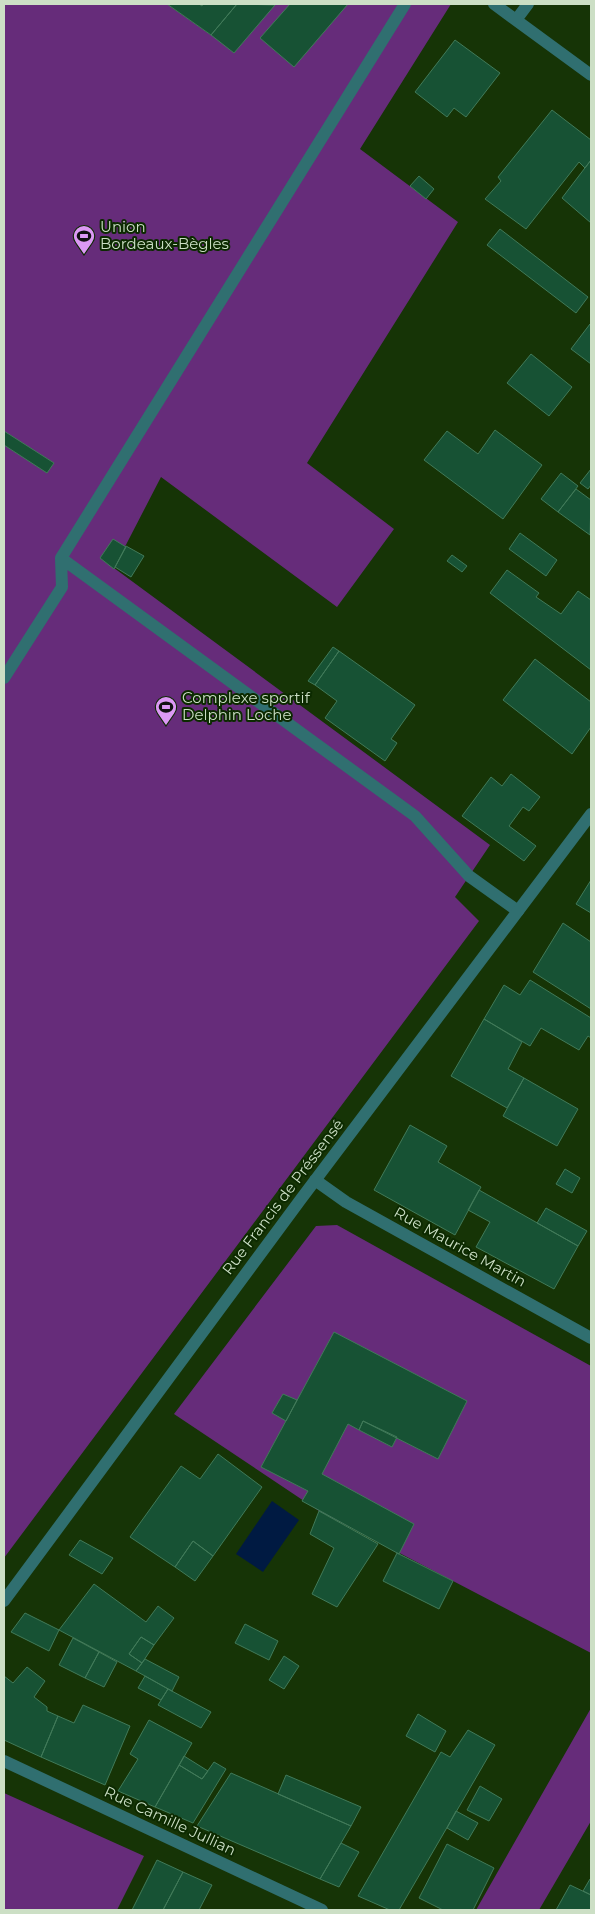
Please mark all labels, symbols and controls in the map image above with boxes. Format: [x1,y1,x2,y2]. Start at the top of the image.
place label: Union Bordeaux-Bègles [100,217,229,253]
sports icon: Union Bordeaux-Bègles [72,224,96,255]
place label: Complexe sportif Delphin Loche [182,688,311,724]
sports icon: Complexe sportif Delphin Loche [154,695,178,726]
street label: Rue Francis de Préssensé [218,1115,347,1278]
street label: Rue Maurice Martin [391,1202,530,1291]
street label: Rue Camille Jullian [101,1782,239,1859]

